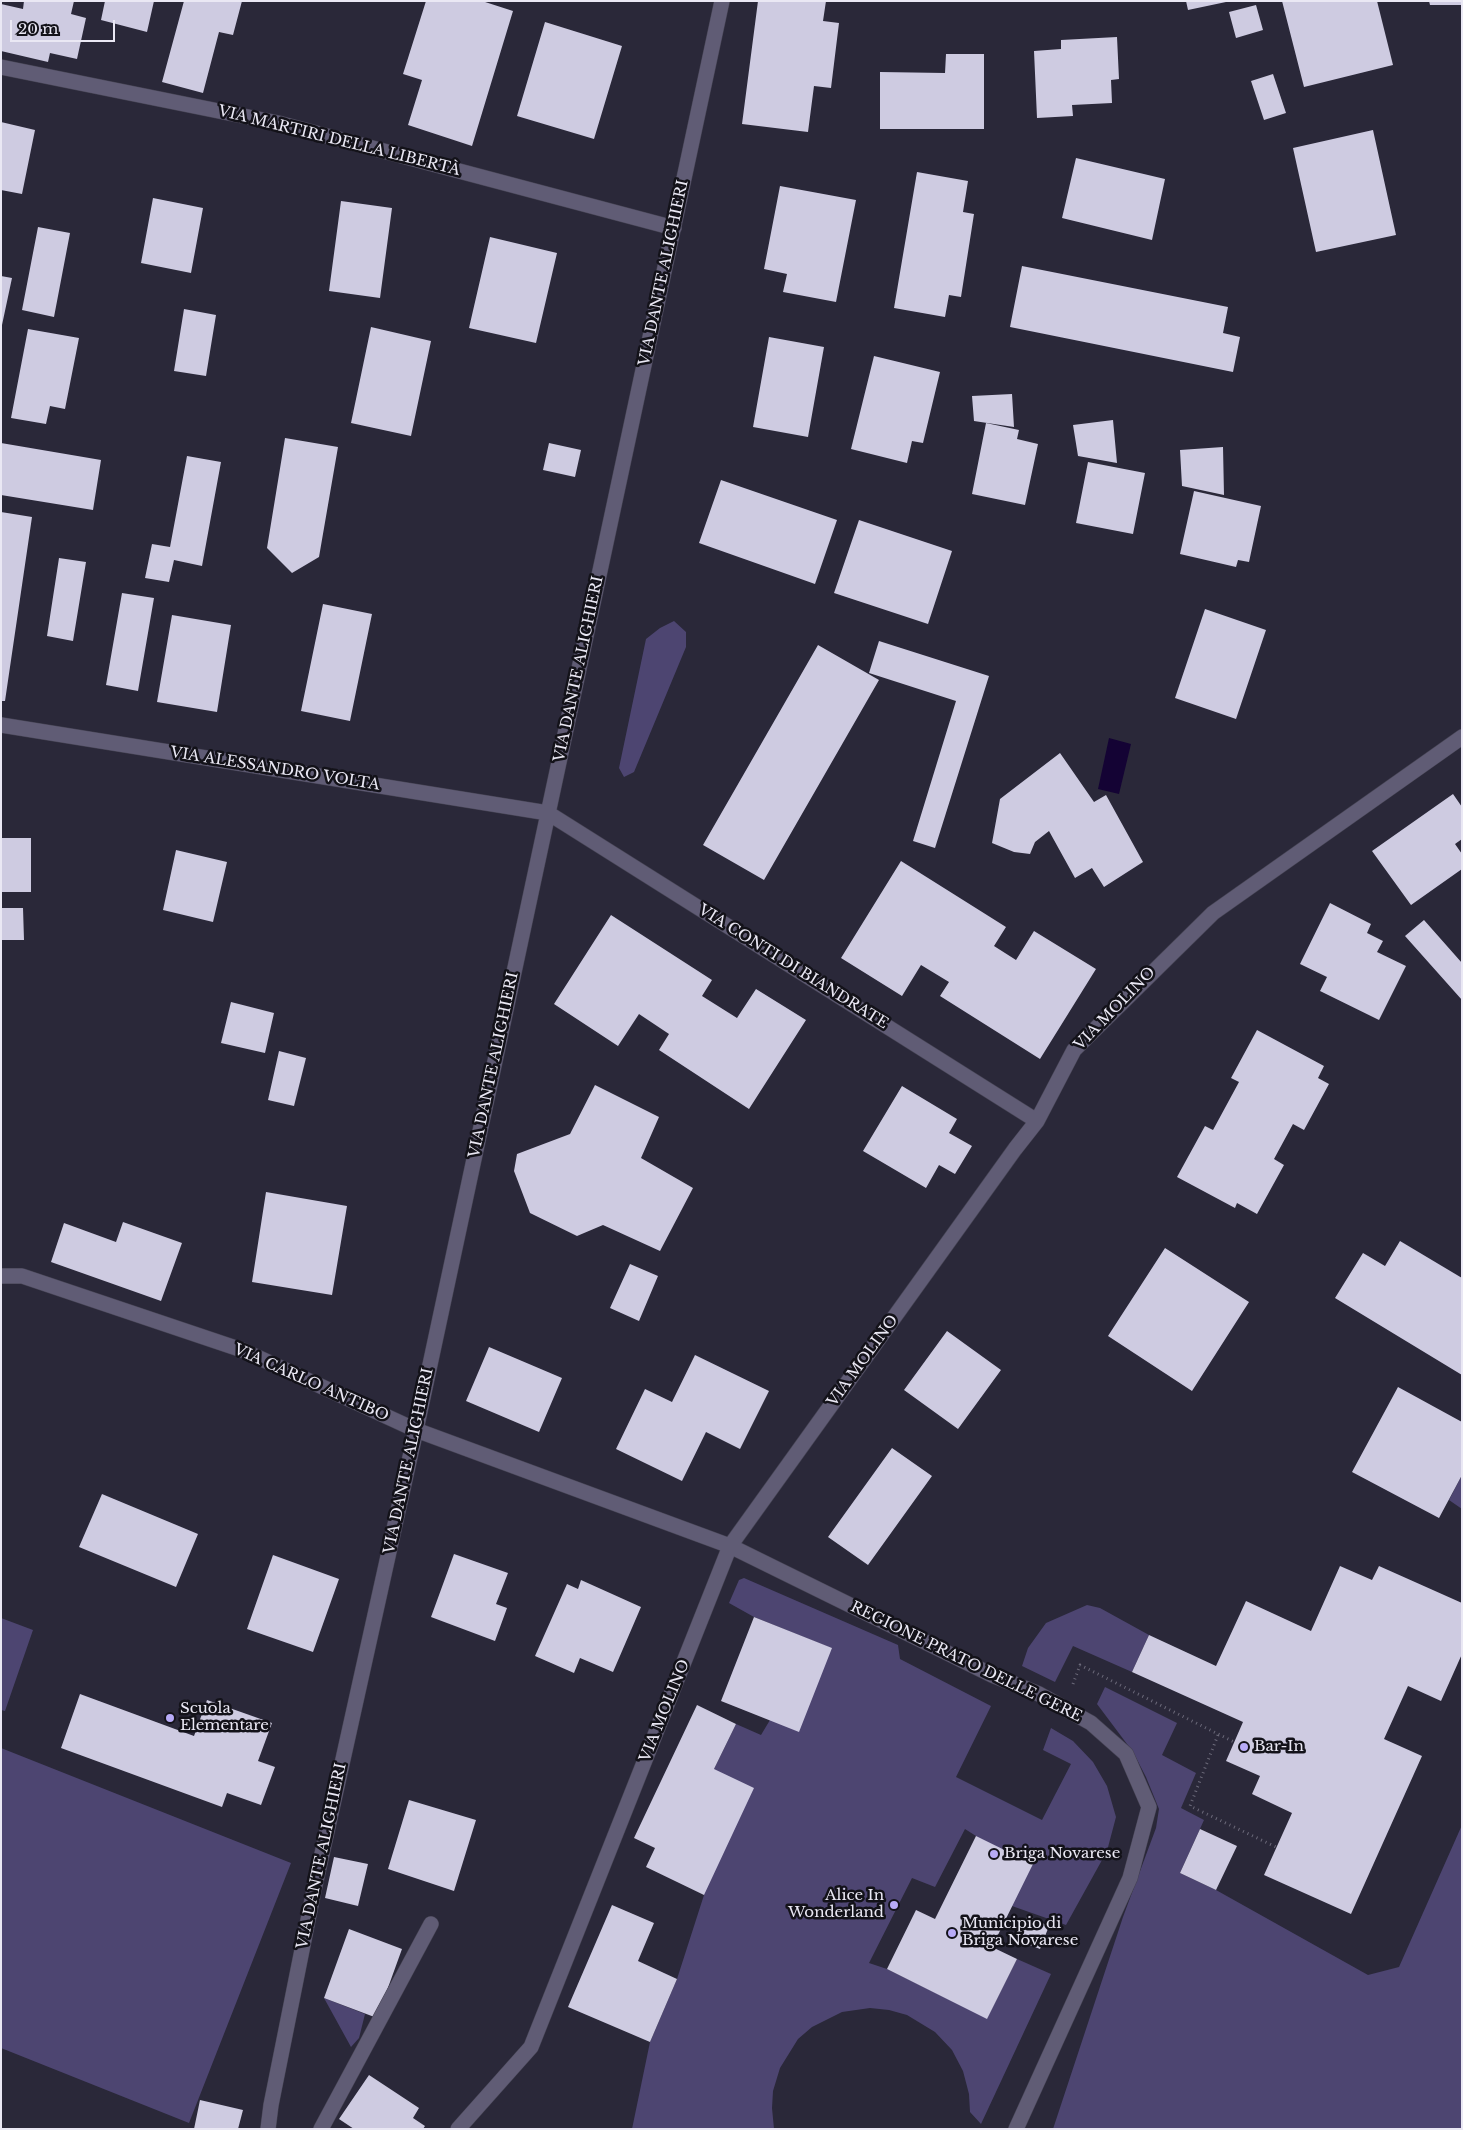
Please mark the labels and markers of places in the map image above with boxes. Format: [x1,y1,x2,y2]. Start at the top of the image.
place label: Scuola Elementare [180,1700,269,1735]
marker: Scuola Elementare [164,1712,176,1724]
place label: Bar-In [1254,1738,1304,1756]
marker: Bar-In [1238,1741,1250,1753]
place label: Briga Novarese [1004,1845,1120,1863]
marker: Briga Novarese [988,1848,1000,1860]
place label: Alice In Wonderland [788,1887,884,1922]
marker: Alice In Wonderland [888,1899,900,1911]
place label: Municipio di Briga Novarese [962,1915,1078,1950]
marker: Municipio di Briga Novarese [946,1927,958,1939]

